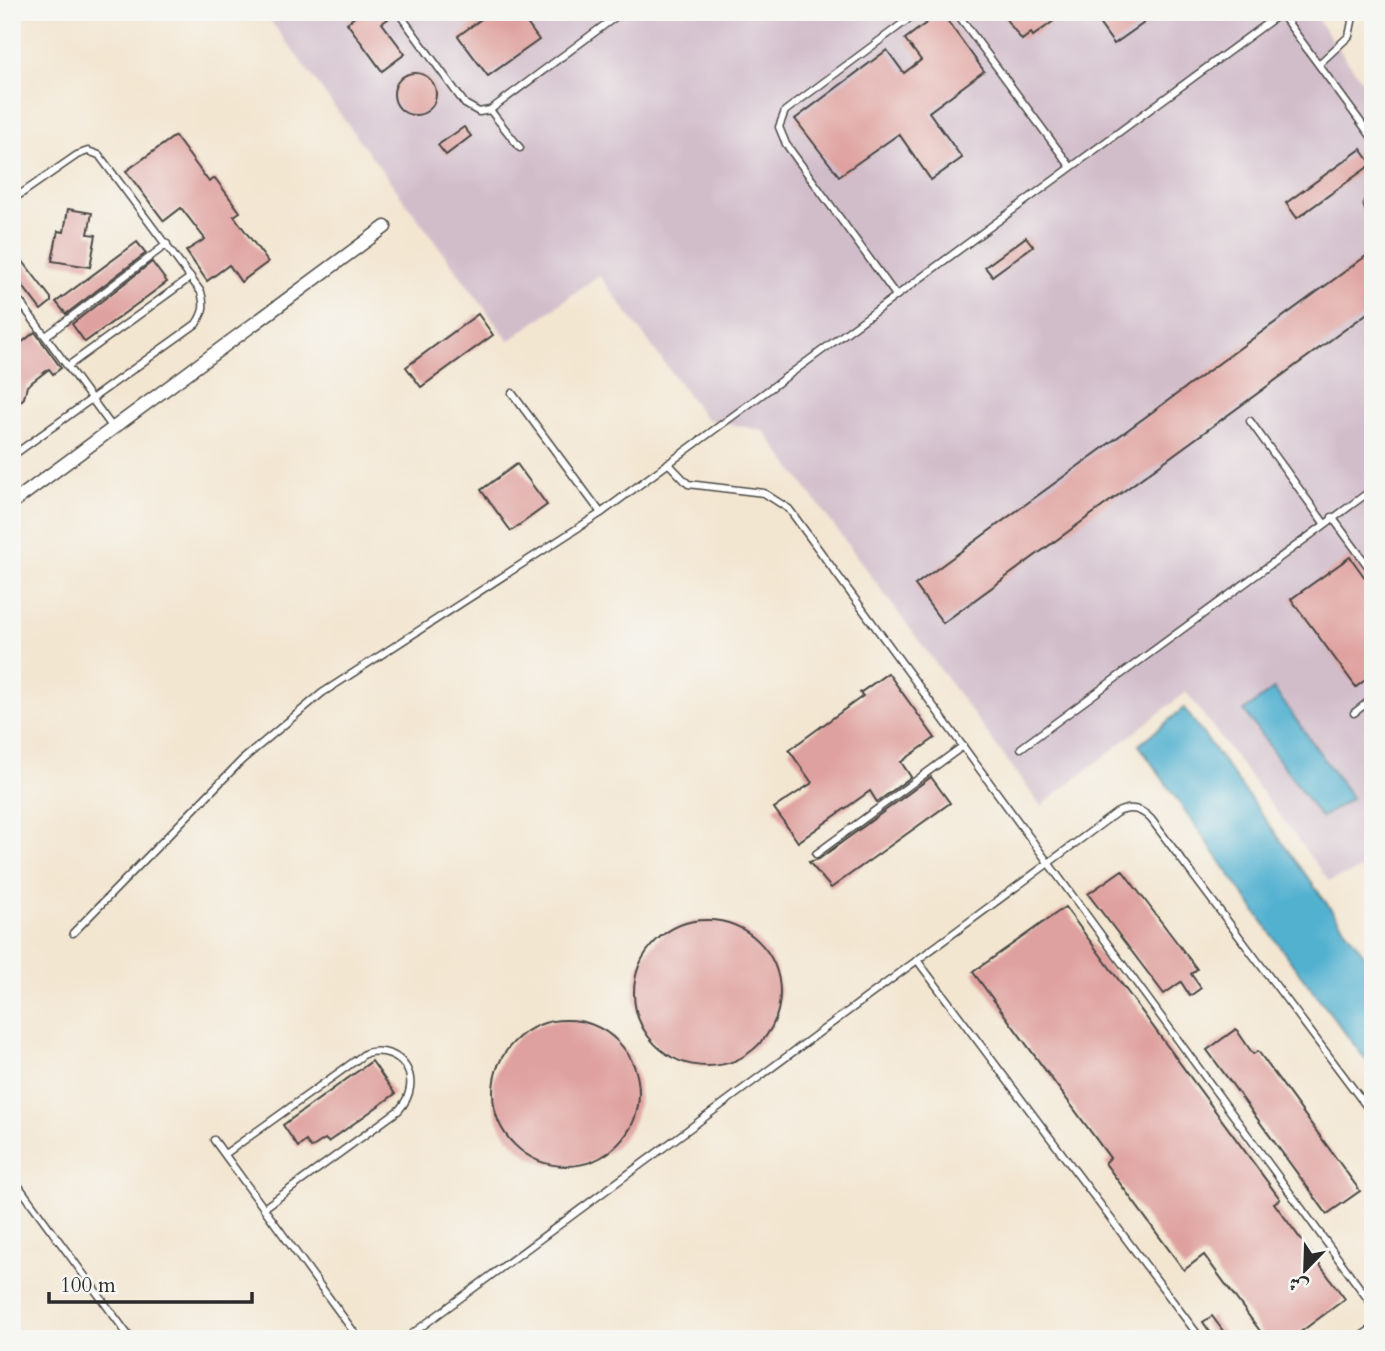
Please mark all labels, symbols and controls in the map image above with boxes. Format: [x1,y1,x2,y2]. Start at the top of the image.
north arrow [1270,1236,1340,1306]
scale bar [49,1260,252,1304]
text: ش [1285,1269,1313,1300]
text: 100 m [60,1271,116,1300]

